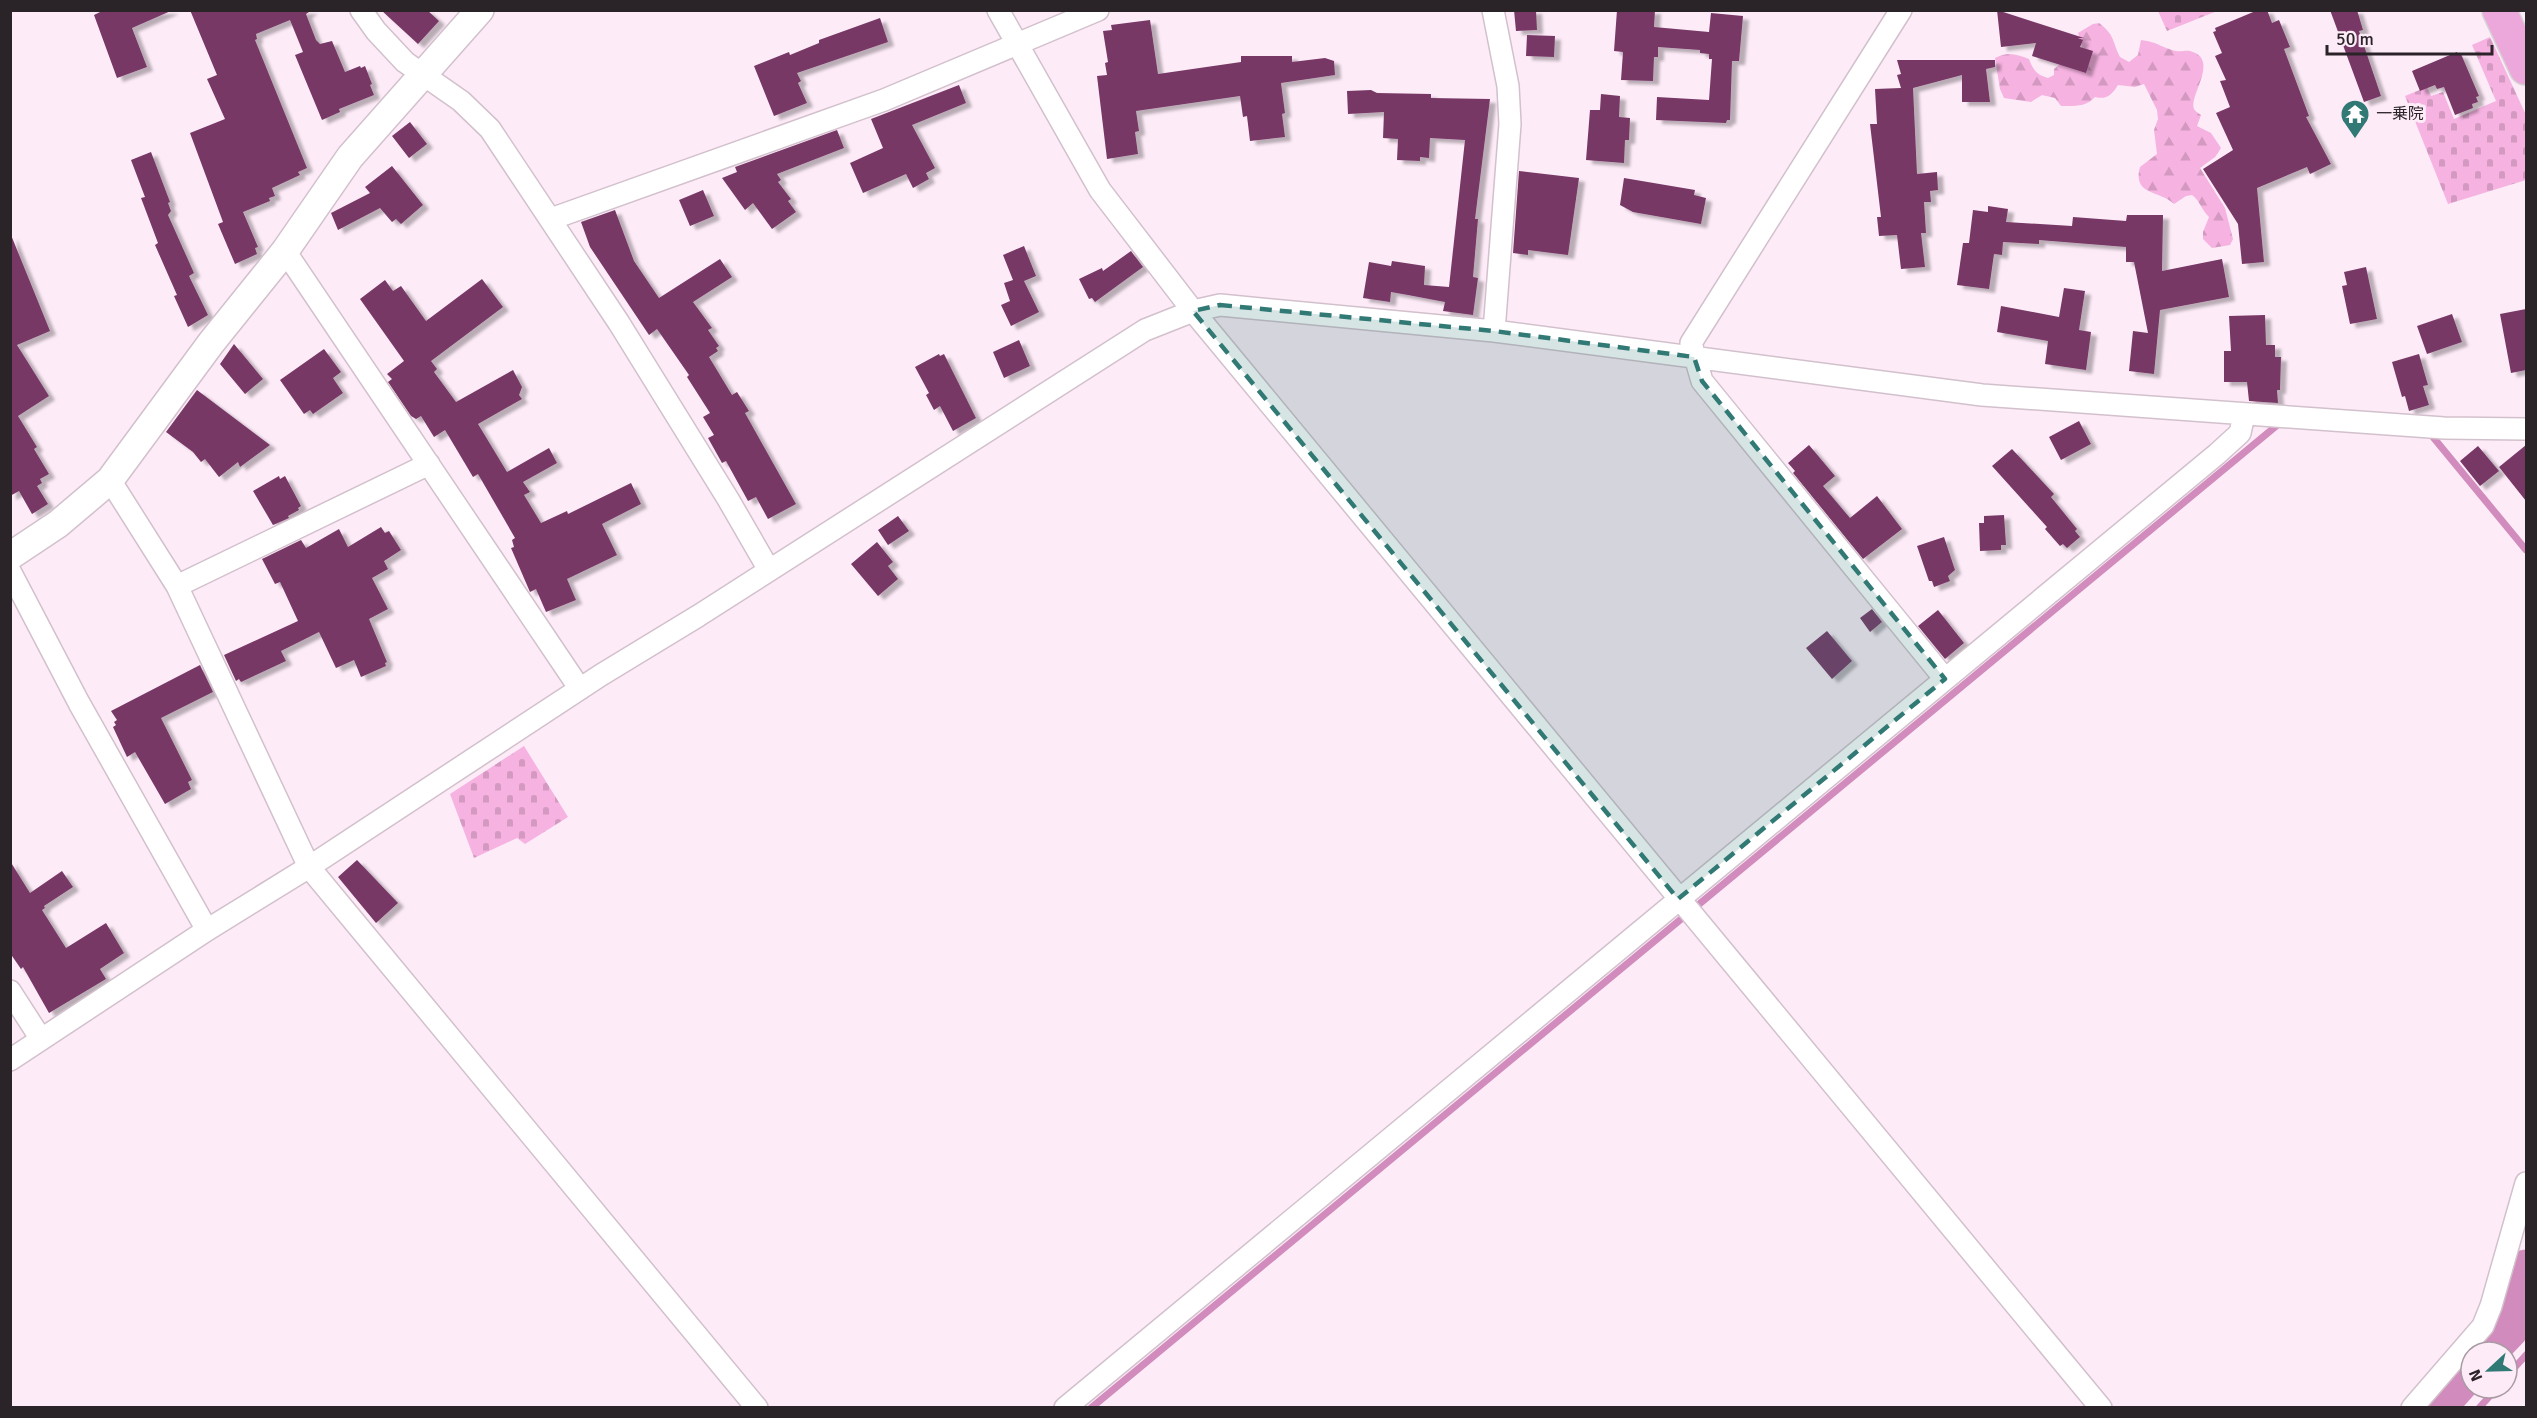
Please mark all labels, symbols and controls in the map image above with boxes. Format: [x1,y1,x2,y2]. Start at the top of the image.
scale bar [2327,18,2492,56]
text: 50 m [2336,28,2374,50]
temple icon: 一乗院 [2339,98,2371,140]
place label: 一乗院 [2376,104,2424,124]
north arrow [2459,1340,2519,1400]
text: N [2465,1366,2487,1384]

